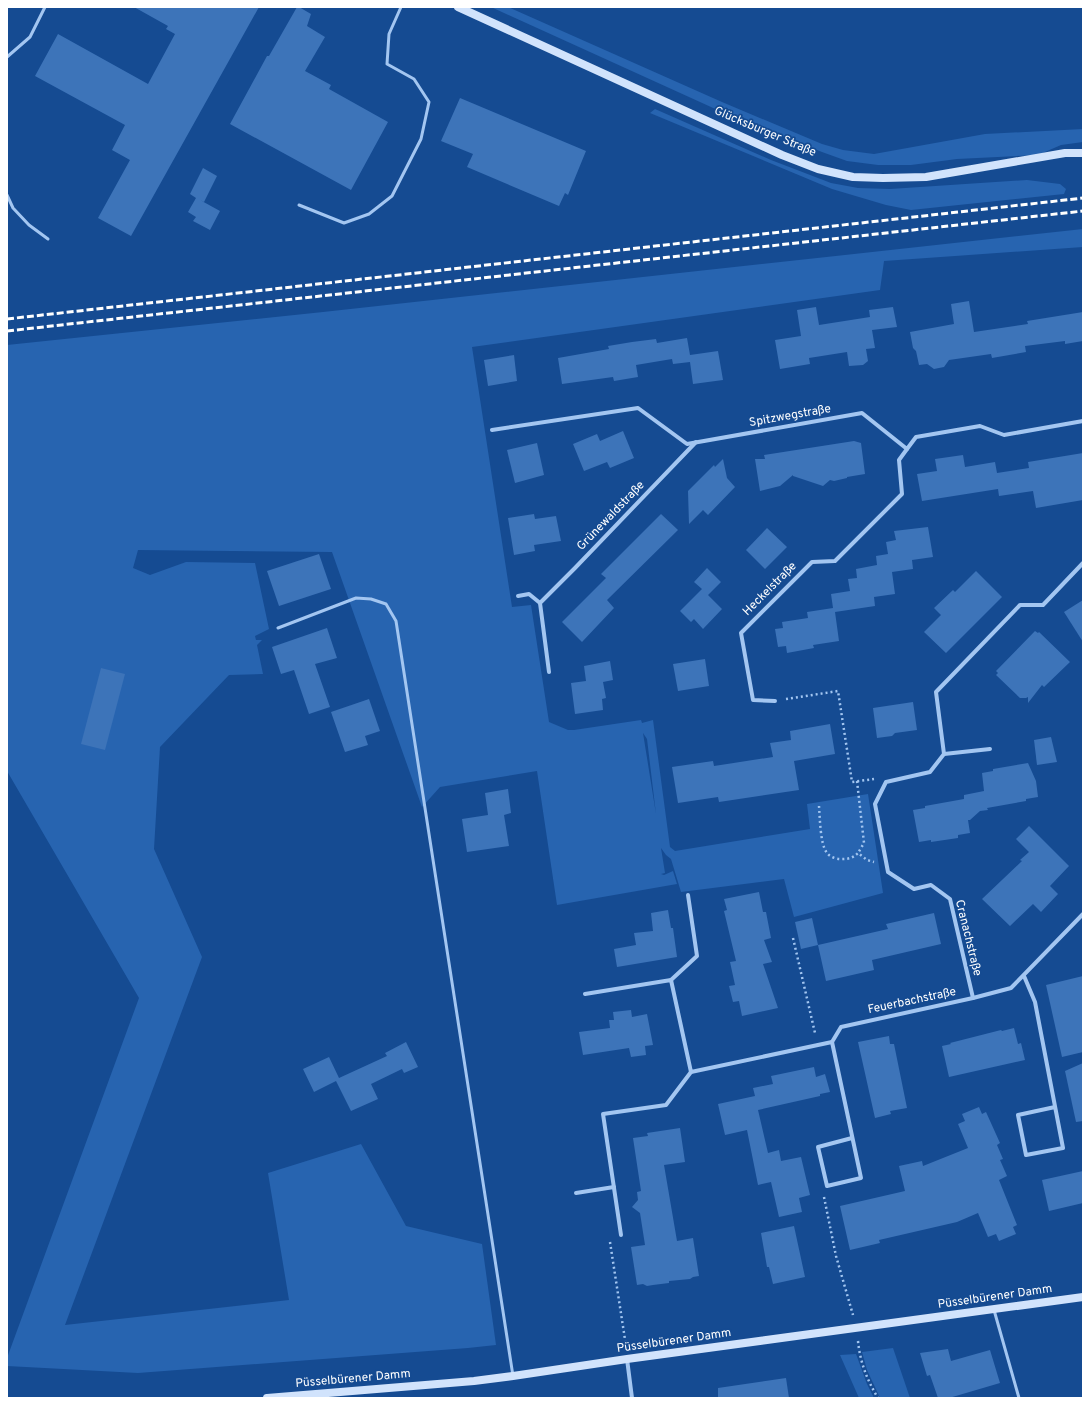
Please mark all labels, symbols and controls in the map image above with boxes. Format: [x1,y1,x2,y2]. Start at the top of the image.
street label: Glücksburger Straße [711,103,819,161]
street label: Spitzwegstraße [748,401,832,431]
street label: Grünewaldstraße [574,478,648,554]
street label: Heckelstraße [740,559,800,619]
street label: Cranachstraße [951,898,985,978]
street label: Feuerbachstraße [866,984,958,1018]
street label: Püsselbürener Damm [937,1281,1053,1313]
street label: Püsselbürener Damm [616,1325,732,1357]
street label: Püsselbürener Damm [295,1366,411,1392]

